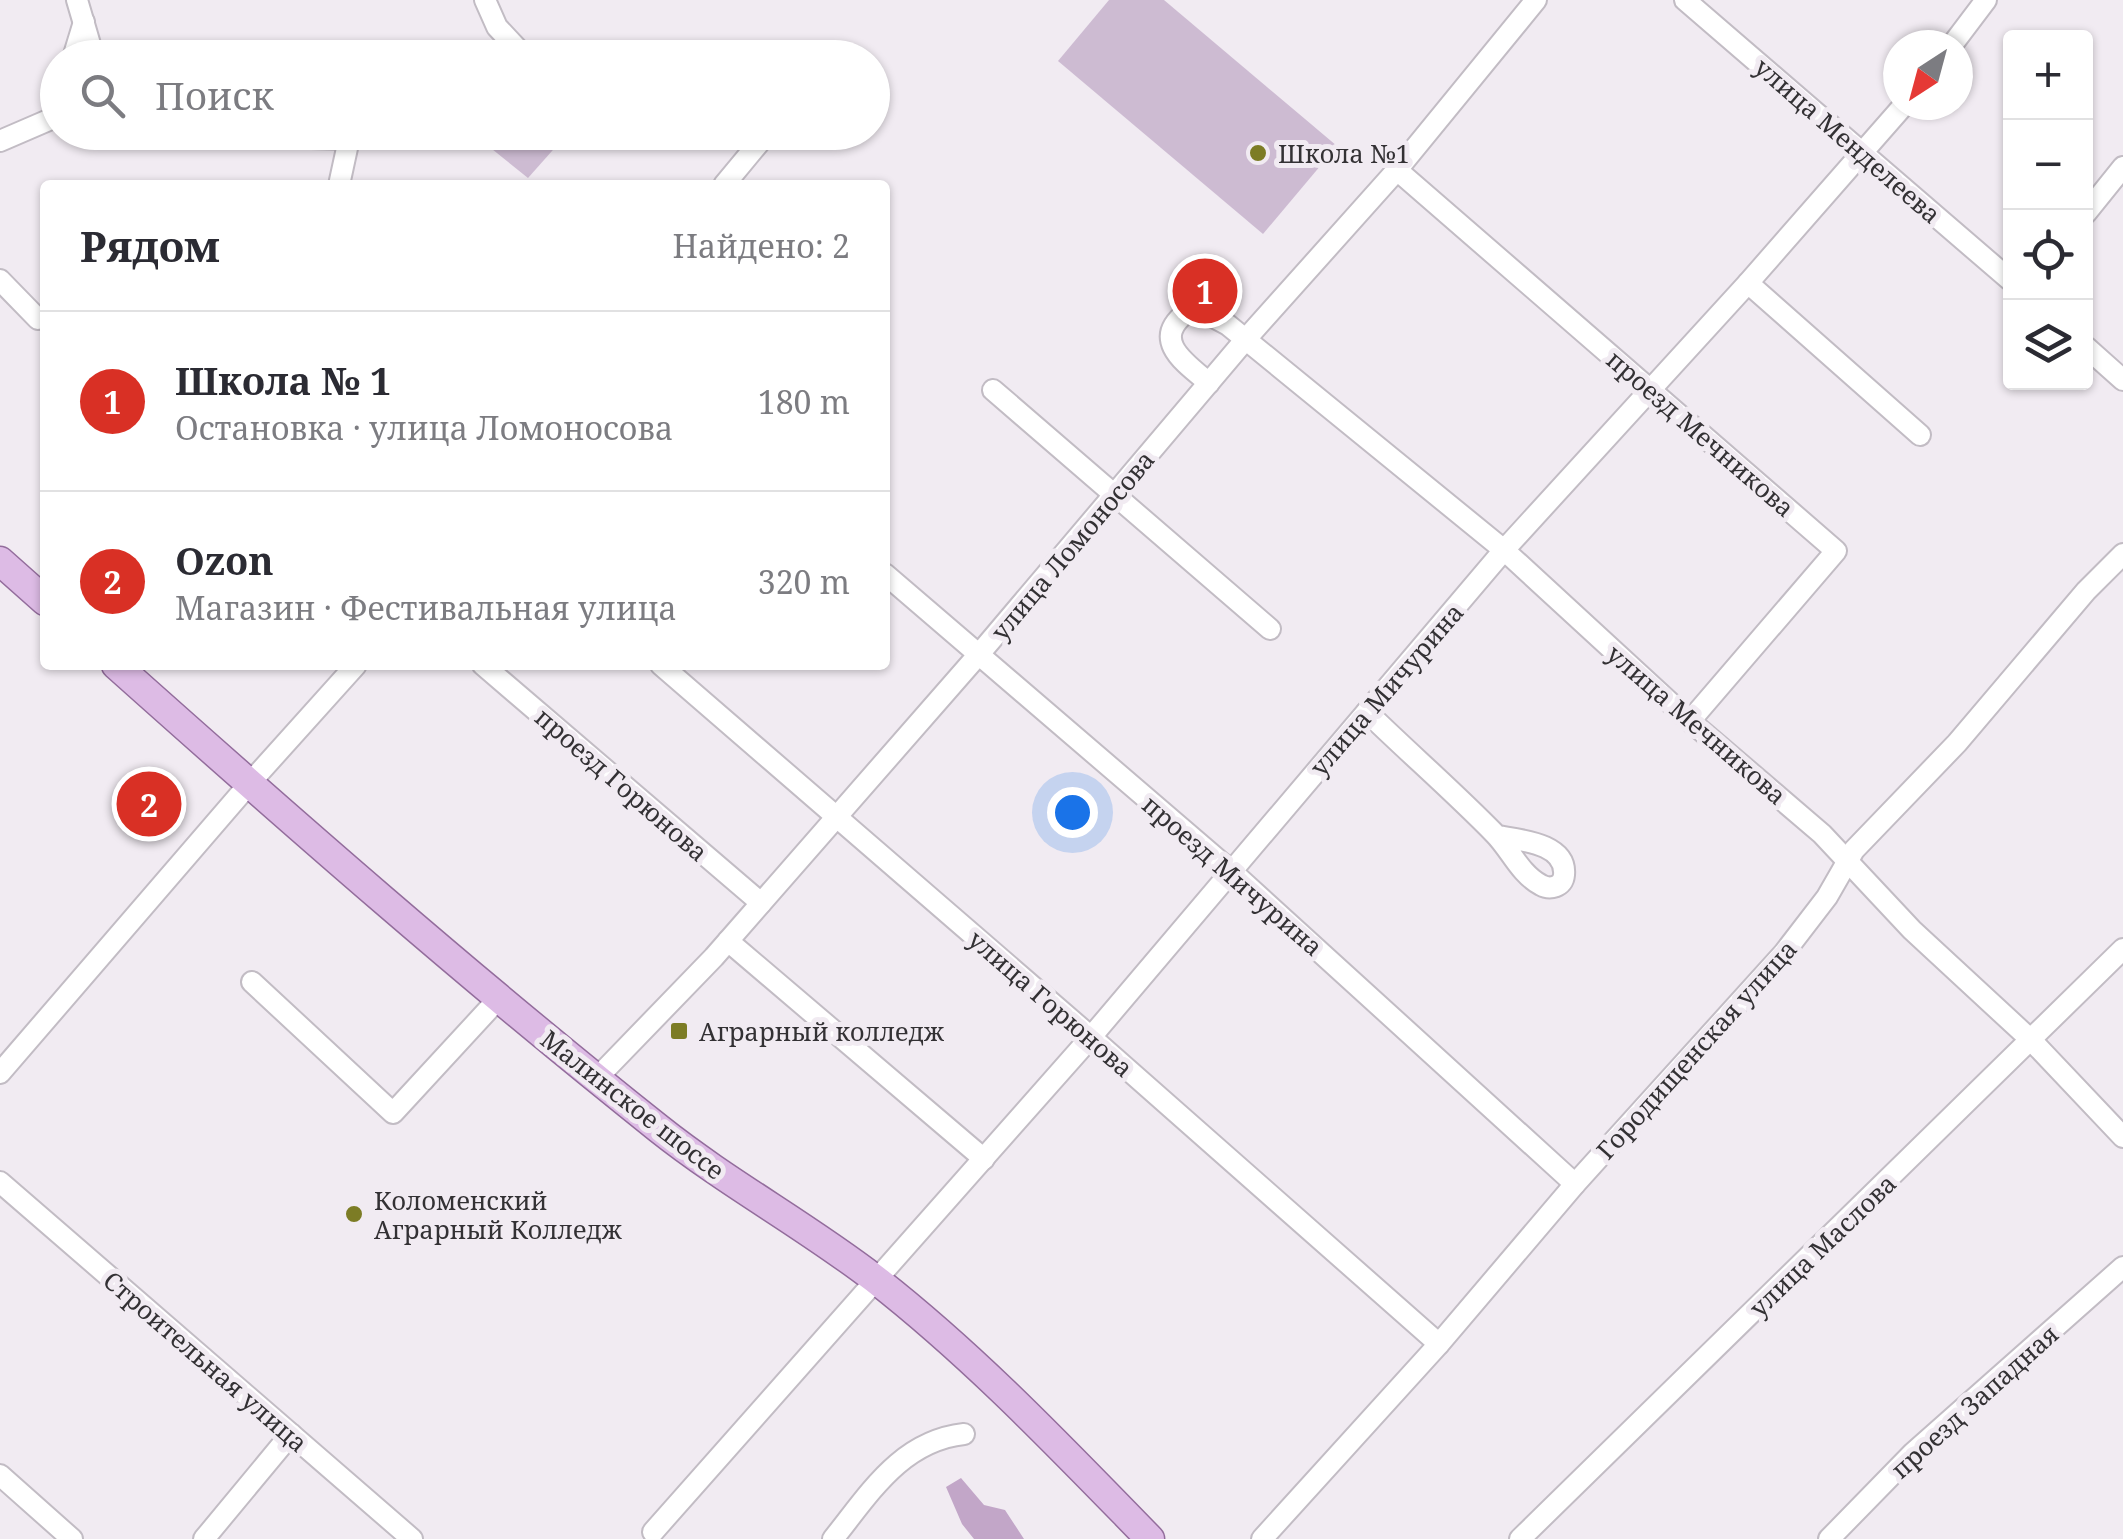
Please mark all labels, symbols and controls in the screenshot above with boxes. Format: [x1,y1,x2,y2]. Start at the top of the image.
north arrow [1883,30,1973,120]
map controls [2003,30,2093,390]
button: + [2003,30,2093,120]
search box [40,40,890,150]
street label: улица Менделеева [1748,50,1948,230]
icon: search [75,68,130,123]
text: Поиск [155,69,274,121]
button: − [2003,120,2093,210]
place label: Школа №1 [1278,136,1410,170]
marker: Школа №1 [1247,142,1269,164]
button: locate [2003,210,2093,300]
text: Рядом [80,217,220,274]
text: Найдено: 2 [672,224,850,267]
pin: 1 [1172,254,1238,328]
button: layers [2003,300,2093,390]
street label: проезд Мечникова [1600,342,1802,524]
text: Школа № 1 [175,354,391,406]
text: 1 [103,380,122,423]
text: 180 m [758,380,850,423]
text: Остановка · улица Ломоносова [175,406,673,449]
street label: улица Ломоносова [983,443,1161,647]
text: Ozon [175,534,274,586]
text: 2 [103,560,122,603]
text: 320 m [758,560,850,603]
text: Магазин · Фестивальная улица [175,586,677,629]
street label: улица Мичурина [1302,595,1470,783]
street label: улица Мечникова [1600,636,1794,812]
street label: проезд Горюнова [528,700,716,868]
pin: 2 [116,766,182,842]
your location [1047,787,1098,838]
street label: проезд Мичурина [1136,787,1330,963]
street label: улица Горюнова [961,922,1141,1084]
street label: Городищенская улица [1588,932,1804,1166]
place label: Аграрный колледж [699,1014,944,1048]
marker: Аграрный колледж [668,1020,690,1042]
street label: Малинское шоссе [534,1022,732,1186]
street label: улица Маслова [1741,1166,1903,1324]
place label: Коломенский Аграрный Колледж [374,1183,622,1246]
marker: Коломенский Аграрный Колледж [343,1203,365,1225]
street label: Строительная улица [97,1263,315,1459]
street label: проезд Западная [1883,1317,2065,1485]

